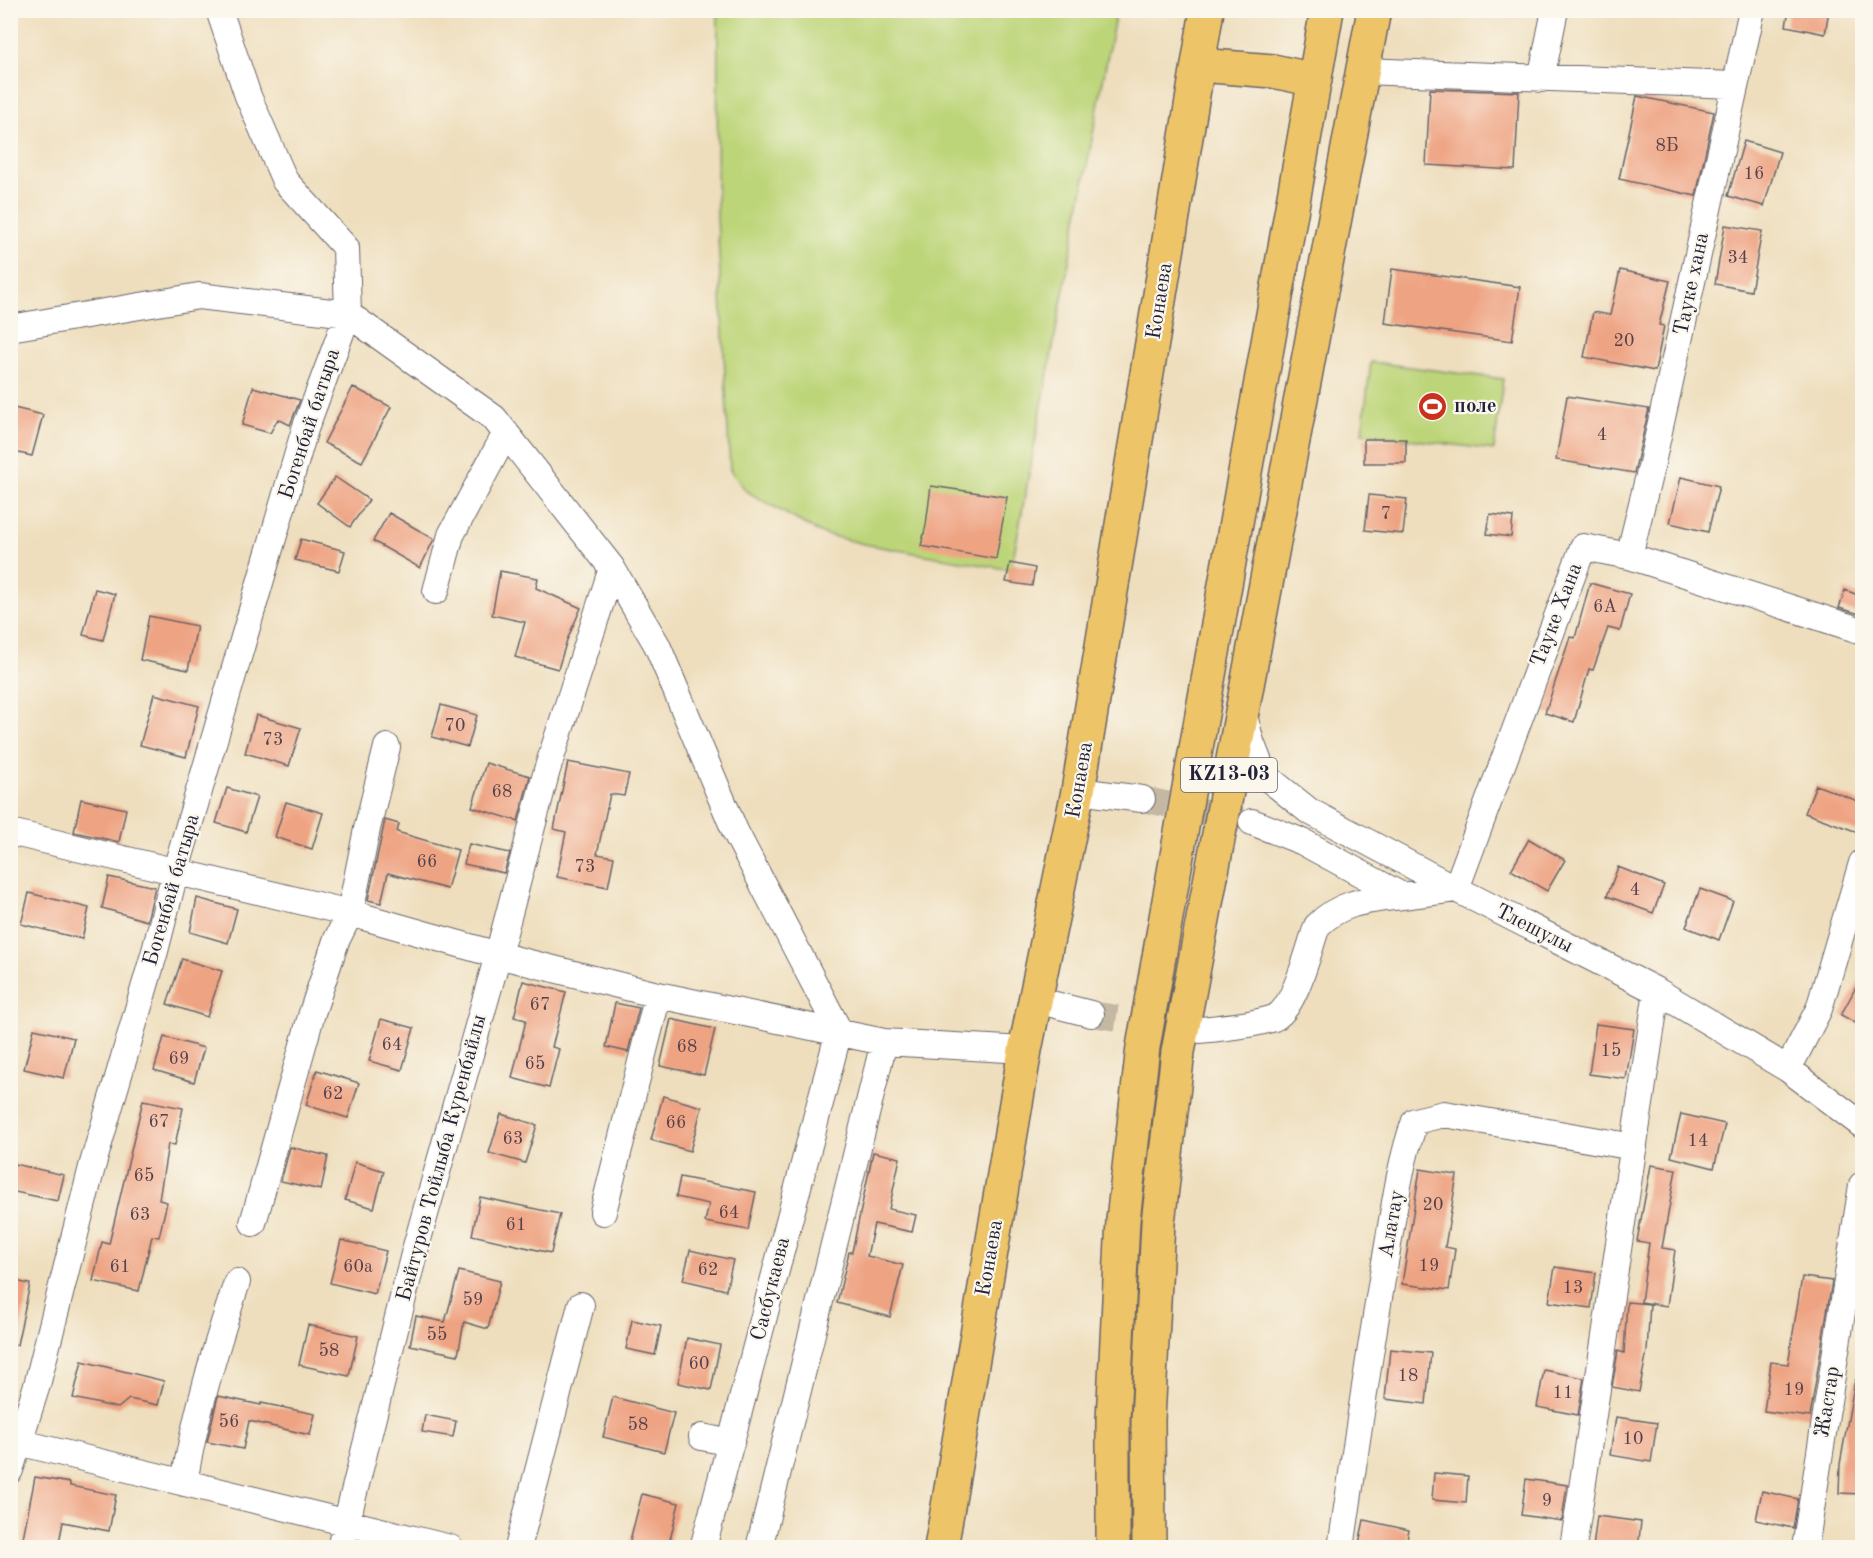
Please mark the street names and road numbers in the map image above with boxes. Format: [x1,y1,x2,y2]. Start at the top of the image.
street label: Тауке хана [1671,231,1713,337]
street label: Конаева [1144,261,1176,341]
street label: Богенбай батыра [276,346,344,502]
street label: Тауке Хана [1528,560,1586,670]
street label: Конаева [1063,740,1097,820]
road number: KZ13-03 [1181,758,1277,792]
street label: Богенбай батыра [140,812,204,968]
street label: Тлешулы [1492,901,1576,957]
street label: Байтуров Тойлыба Куренбайлы [394,1012,491,1304]
street label: Алатау [1376,1188,1408,1260]
street label: Конаева [973,1218,1007,1298]
street label: Сасбукаева [748,1235,794,1343]
street label: Жастар [1812,1365,1844,1439]

